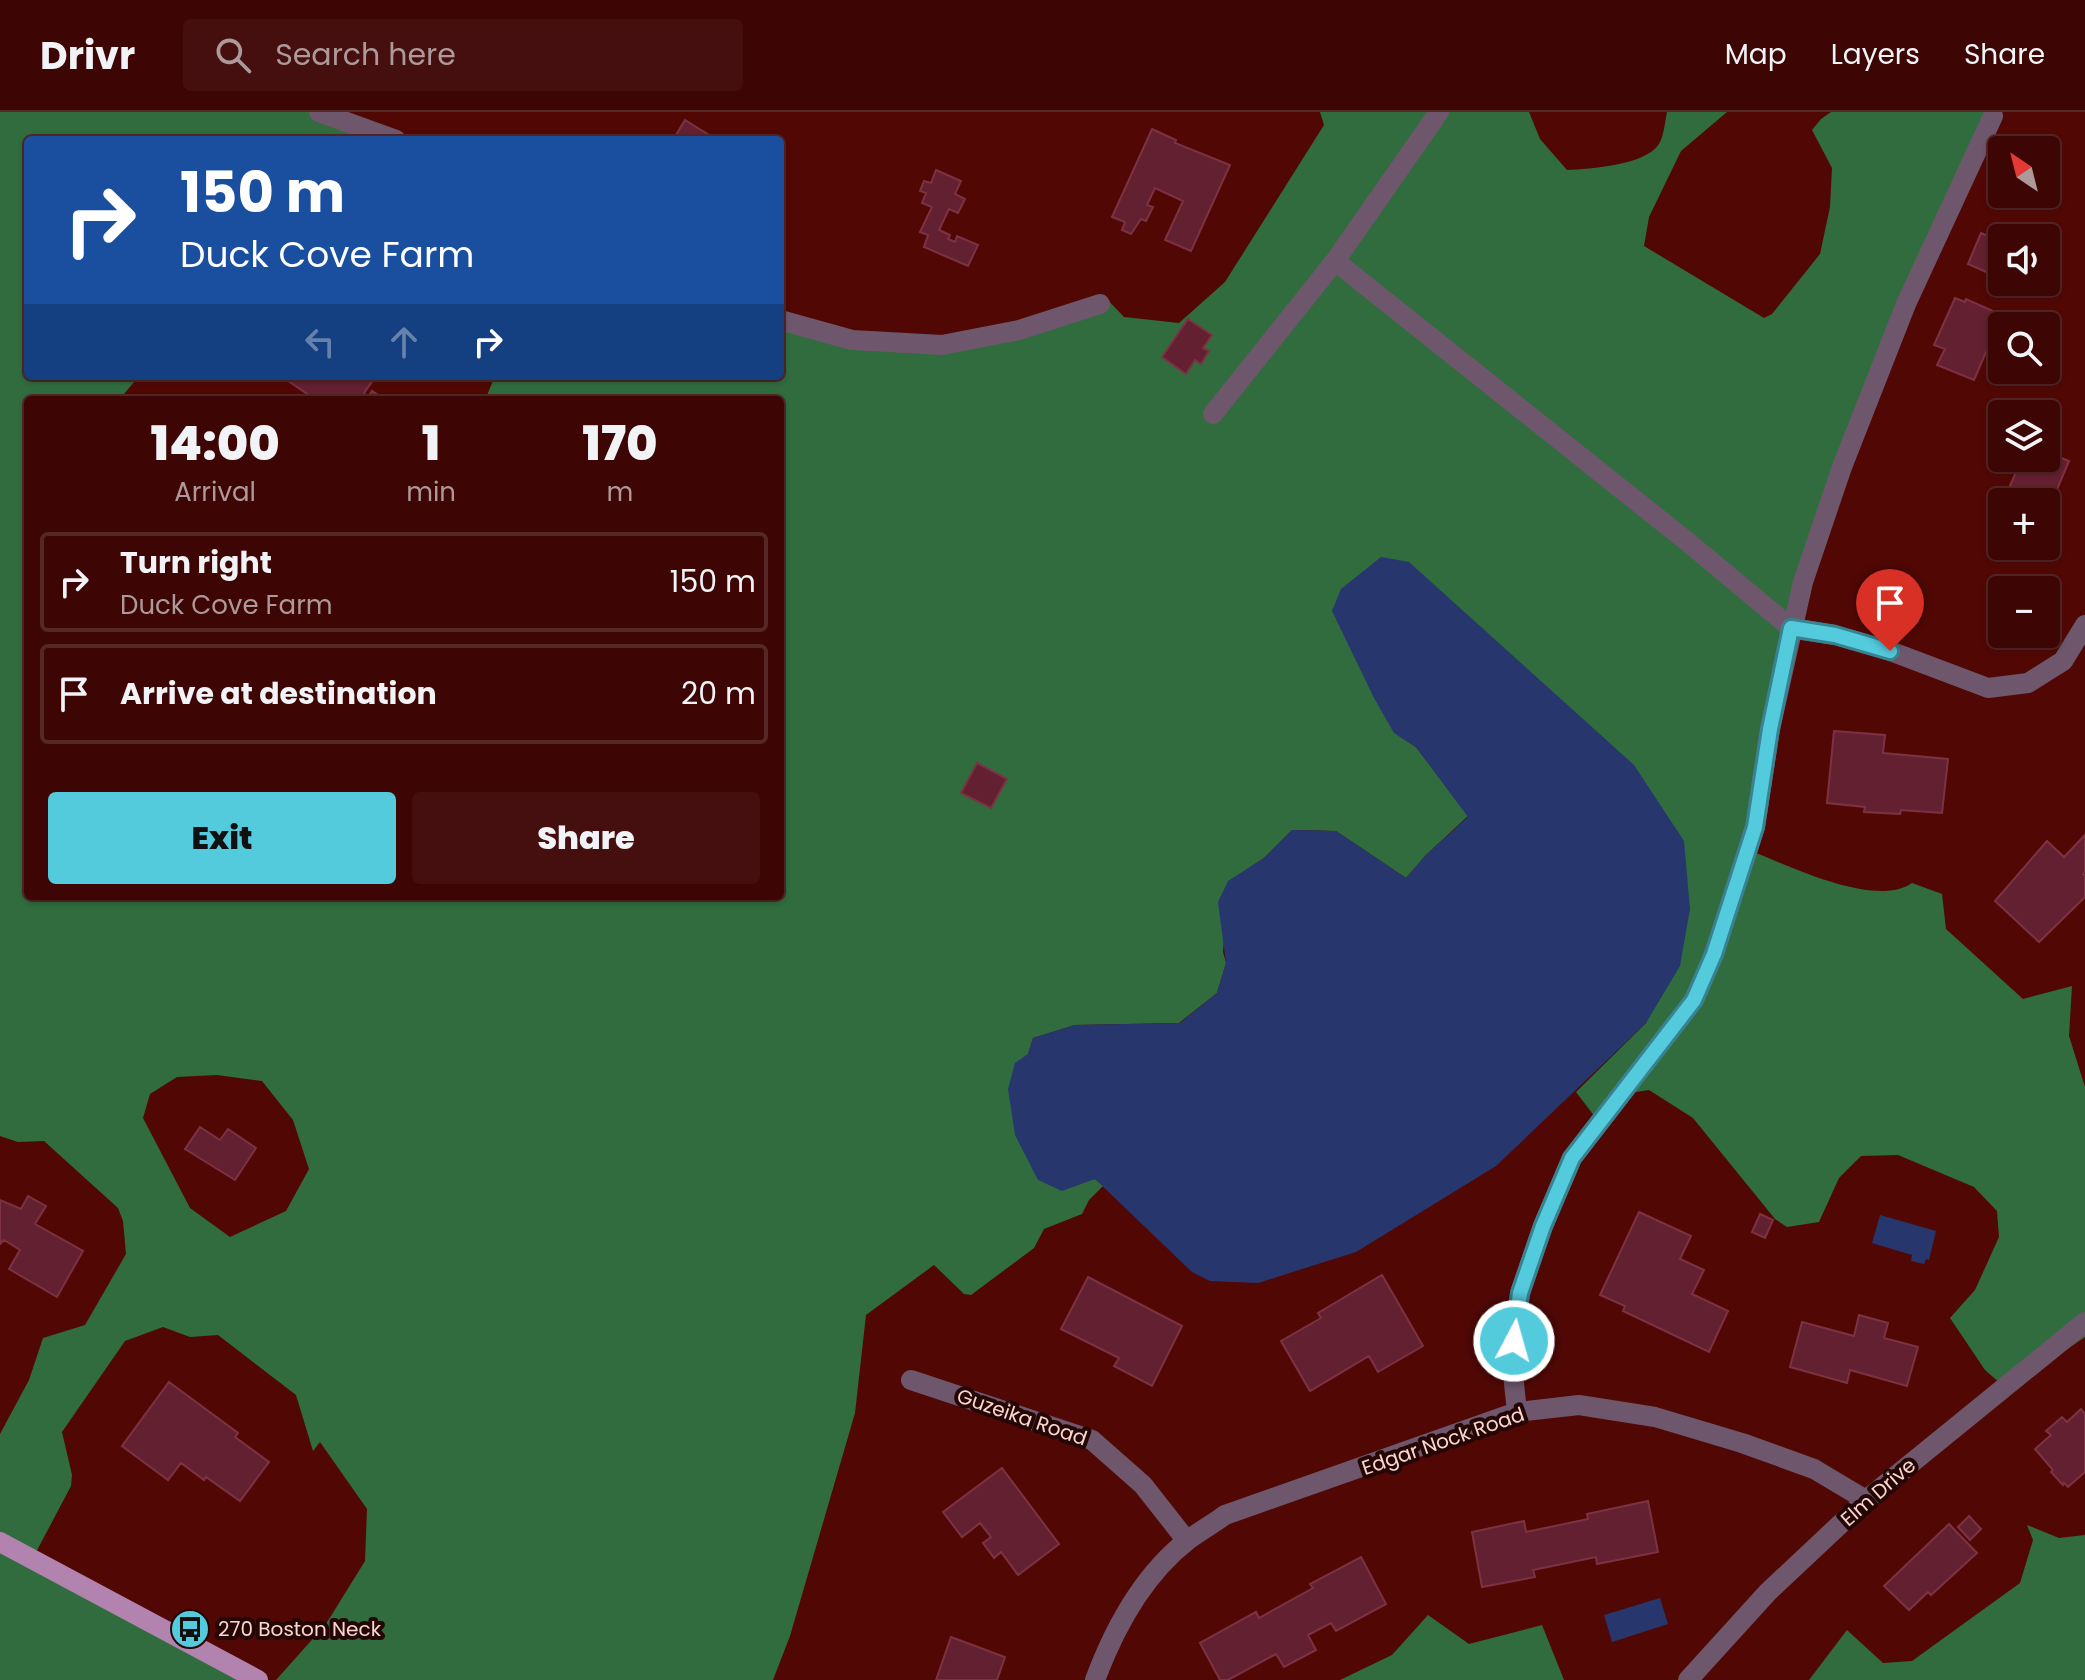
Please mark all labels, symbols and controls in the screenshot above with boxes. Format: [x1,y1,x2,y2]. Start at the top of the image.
search box [183,19,743,91]
text: Drivr [40,29,135,82]
icon: search [211,33,255,77]
text: Search here [275,33,456,76]
text: Map [1725,35,1787,74]
text: Layers [1831,35,1920,74]
text: Share [1964,35,2045,74]
north arrow [1988,136,2060,208]
map controls [1988,136,2060,648]
text: 150 m [180,153,345,232]
icon: right [48,168,152,272]
button: sound [1988,224,2060,296]
text: Duck Cove Farm [180,229,474,280]
button: search [1988,312,2060,384]
icon: left [298,320,342,364]
icon: ahead [382,320,426,364]
icon: right [466,320,510,364]
button: layers [1988,400,2060,472]
text: 14:00 [150,410,280,477]
text: 1 [422,410,440,477]
text: 170 [582,410,658,477]
text: Arrival [174,474,256,510]
text: min [406,474,456,510]
text: m [607,474,633,510]
button: + [1988,488,2060,560]
text: Turn right [120,541,272,584]
icon: right [52,560,96,604]
text: 150 m [670,560,756,603]
pin [1856,569,1924,651]
button: − [1988,576,2060,648]
icon: arrive [1868,581,1912,625]
text: Duck Cove Farm [120,587,333,623]
icon: arrive [52,672,96,716]
text: Arrive at destination [120,672,437,715]
text: 20 m [681,672,756,715]
button: Exit [48,792,396,884]
button: Share [412,792,760,884]
position arrow [1472,1299,1556,1383]
street label: Guzeika Road [953,1382,1091,1452]
street label: Edgar Nock Road [1358,1400,1528,1482]
street label: Elm Drive [1834,1451,1922,1533]
bus stop icon: 270 Boston Neck [169,1608,211,1650]
place label: 270 Boston Neck [218,1615,382,1643]

